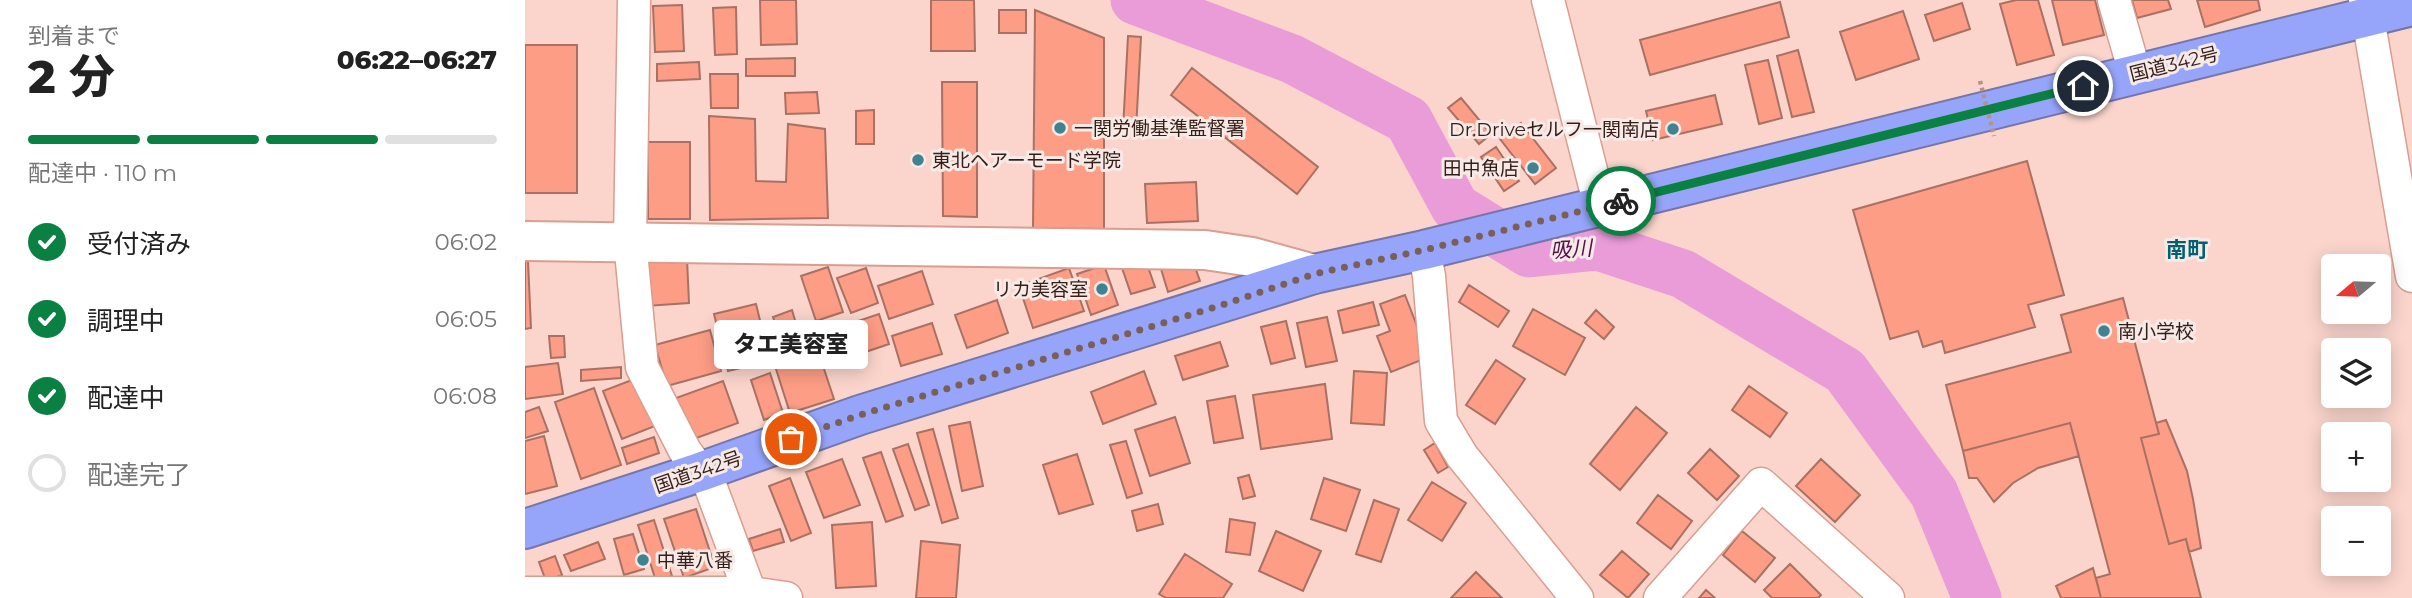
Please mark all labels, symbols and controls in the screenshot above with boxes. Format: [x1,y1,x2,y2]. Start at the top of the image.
text: 到着まで [28,22,120,50]
street label: 国道342号 [2127,42,2221,86]
text: 06:22–06:27 [337,44,497,76]
text: 2 分 [28,48,115,105]
pin [2053,56,2113,116]
icon: home [2064,67,2102,105]
place label: 一関労働基準監督署 [1074,117,1245,140]
place label: Dr.Driveセルフ一関南店 [1449,118,1659,141]
marker: 一関労働基準監督署 [1052,120,1068,136]
marker: Dr.Driveセルフ一関南店 [1665,121,1681,137]
place label: 東北ヘアーモード学院 [932,149,1121,172]
marker: 東北ヘアーモード学院 [910,152,926,168]
place label: 田中魚店 [1443,157,1519,180]
text: 配達中 · 110 m [28,159,177,187]
marker: 田中魚店 [1525,160,1541,176]
courier [1586,166,1656,236]
icon: bike [1602,182,1640,220]
icon: check [28,223,66,261]
text: 受付済み [87,228,191,260]
text: 06:02 [435,228,497,256]
water label: 吸川 [1549,235,1595,263]
district label: 南町 [2166,237,2208,262]
north arrow [2321,254,2391,324]
map controls [2321,254,2391,576]
place label: リカ美容室 [993,278,1088,301]
marker: リカ美容室 [1094,281,1110,297]
icon: check [28,300,66,338]
text: 調理中 [87,305,165,337]
text: 06:05 [435,305,497,333]
callout: タエ美容室 [714,320,868,369]
place label: 南小学校 [2118,320,2194,343]
marker: 南小学校 [2096,323,2112,339]
text: タエ美容室 [734,330,849,358]
button: layers [2321,338,2391,408]
icon: check [28,377,66,415]
text: 配達中 [87,382,165,414]
text: 06:08 [433,382,497,410]
pin [761,409,821,469]
icon: bag [772,420,810,458]
button: + [2321,422,2391,492]
street label: 国道342号 [651,446,745,498]
text: 配達完了 [87,459,191,491]
button: − [2321,506,2391,576]
place label: 中華八番 [657,549,733,572]
marker: 中華八番 [635,552,651,568]

